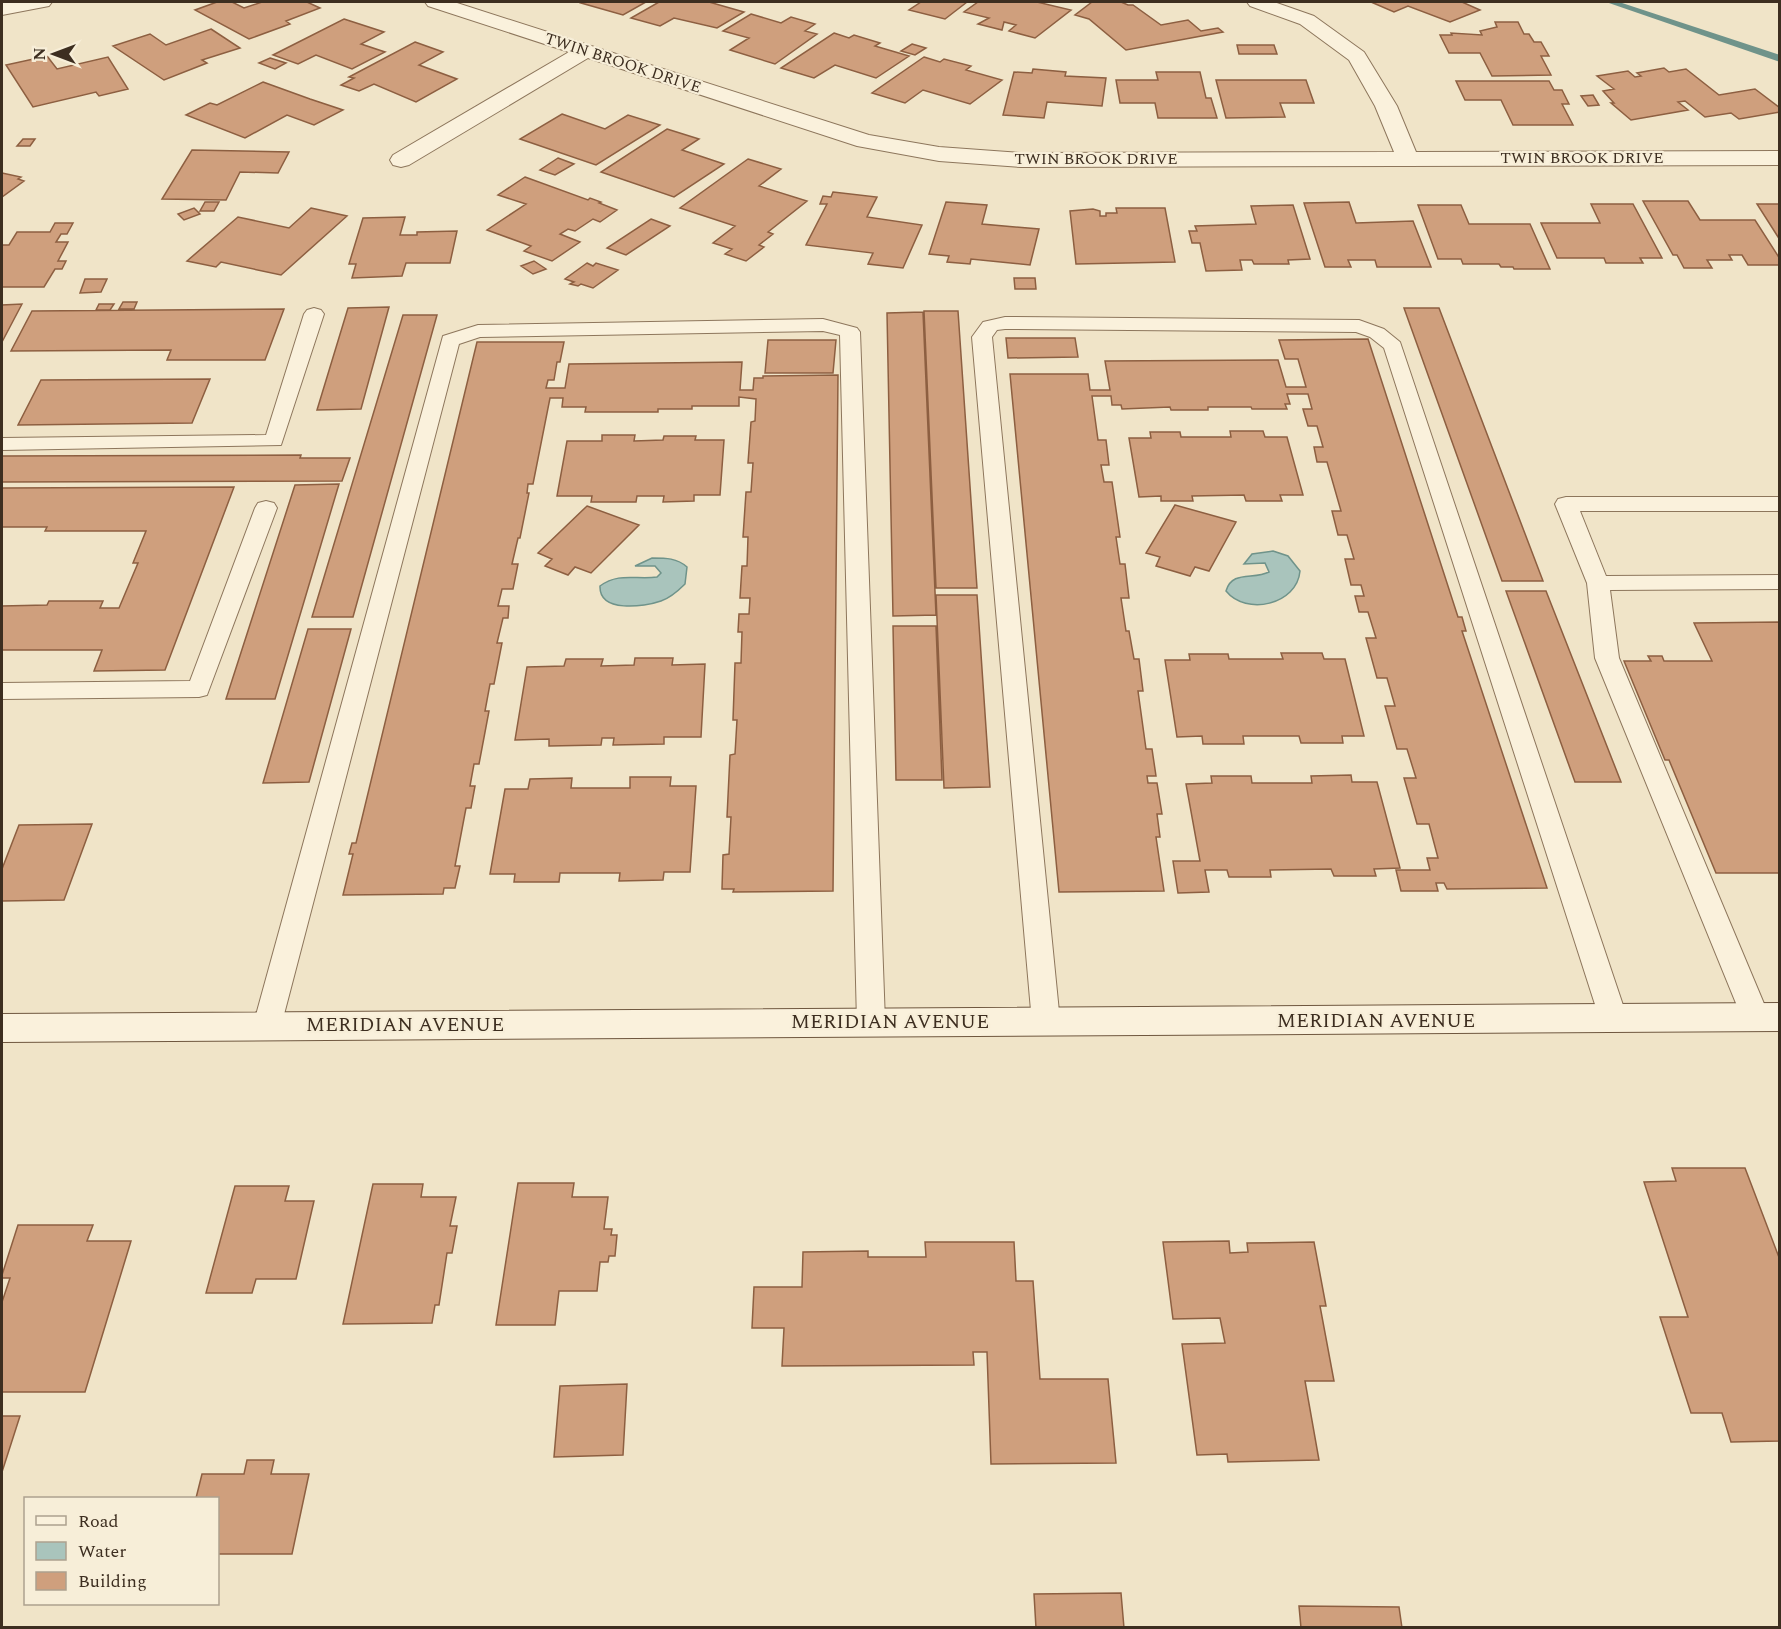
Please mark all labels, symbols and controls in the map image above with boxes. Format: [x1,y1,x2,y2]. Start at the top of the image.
north arrow [24,24,84,84]
street label: TWIN BROOK DRIVE [541,26,705,100]
text: N [28,47,52,61]
street label: TWIN BROOK DRIVE [1500,146,1664,170]
street label: TWIN BROOK DRIVE [1014,147,1178,171]
street label: MERIDIAN AVENUE [1277,1006,1475,1036]
street label: MERIDIAN AVENUE [791,1007,989,1037]
street label: MERIDIAN AVENUE [306,1010,504,1040]
legend [24,1497,219,1605]
text: Road [78,1508,119,1535]
text: Water [78,1538,126,1565]
text: Building [78,1568,147,1595]

